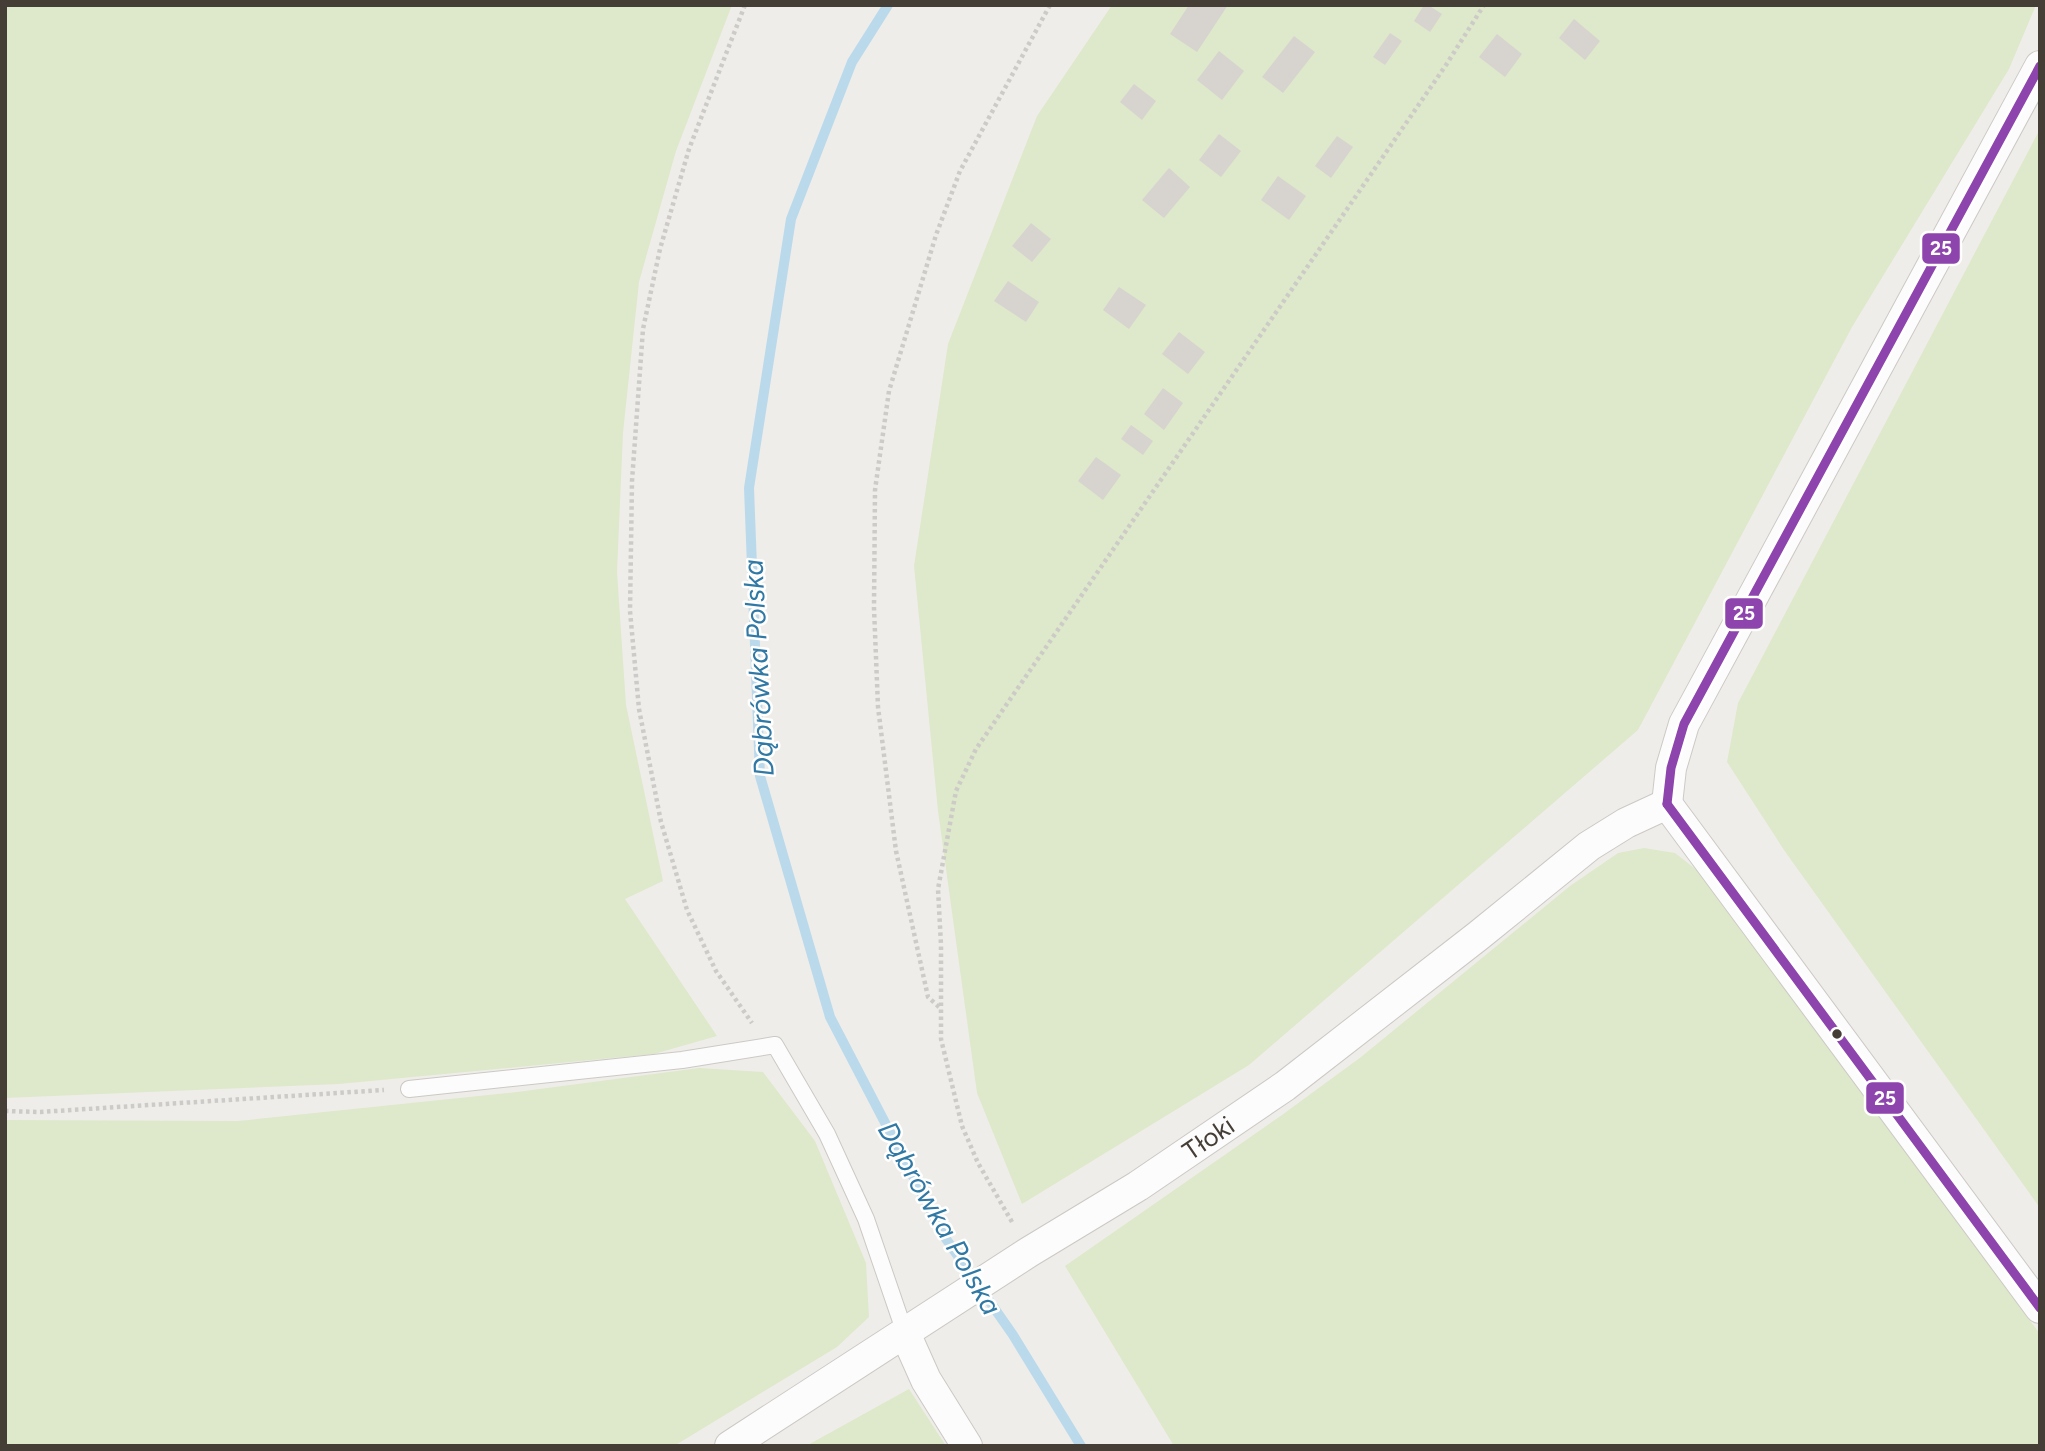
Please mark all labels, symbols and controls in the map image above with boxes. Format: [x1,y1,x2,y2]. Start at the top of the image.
line badge: 25 [1921,232,1961,265]
text: 25 [1930,237,1952,260]
water label: Dąbrówka Polska [735,559,781,777]
line badge: 25 [1724,597,1764,630]
text: 25 [1733,602,1755,625]
unlabelled marker [1830,1027,1844,1041]
line badge: 25 [1865,1081,1905,1115]
text: 25 [1874,1087,1896,1110]
street label: Tłoki [1176,1109,1240,1167]
water label: Dąbrówka Polska [871,1115,1009,1321]

